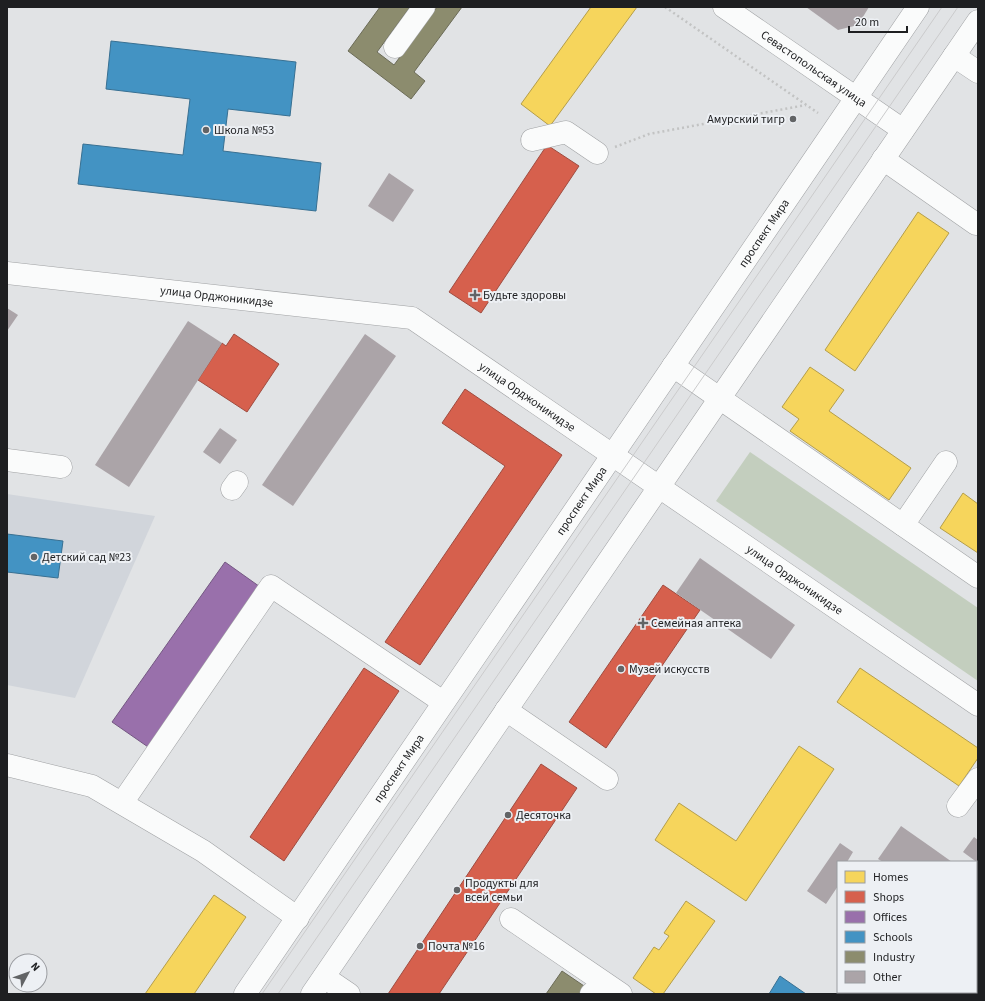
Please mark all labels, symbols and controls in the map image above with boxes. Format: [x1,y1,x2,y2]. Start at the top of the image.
scale bar [849,8,907,34]
text: 20 m [855,14,879,31]
street label: Севастопольская улица [757,27,870,112]
place label: Амурский тигр [707,111,785,128]
marker: Амурский тигр [788,114,798,124]
place label: Школа №53 [214,122,274,139]
marker: Школа №53 [201,125,211,135]
street label: проспект Мира [735,196,794,271]
street label: улица Орджоникидзе [159,282,274,312]
place label: Будьте здоровы [483,287,566,304]
marker: Будьте здоровы [470,290,480,300]
street label: улица Орджоникидзе [475,358,579,436]
street label: проспект Мира [552,463,611,539]
street label: улица Орджоникидзе [743,541,846,619]
place label: Детский сад №23 [42,549,131,566]
marker: Детский сад №23 [29,552,39,562]
place label: Семейная аптека [651,615,741,632]
marker: Семейная аптека [638,618,648,628]
place label: Музей искусств [629,661,710,678]
marker: Музей искусств [616,664,626,674]
street label: проспект Мира [370,731,429,806]
place label: Десяточка [516,807,571,824]
marker: Десяточка [503,810,513,820]
legend [837,861,977,993]
text: Homes [873,869,908,886]
place label: Продукты для всей семьи [465,875,539,906]
marker: Продукты для всей семьи [452,885,462,895]
text: Shops [873,889,904,906]
text: Offices [873,909,907,926]
text: Schools [873,929,913,946]
place label: Почта №16 [428,938,485,955]
marker: Почта №16 [415,941,425,951]
text: Industry [873,949,915,966]
north arrow [8,953,48,993]
text: N [27,959,43,974]
text: Other [873,969,903,986]

